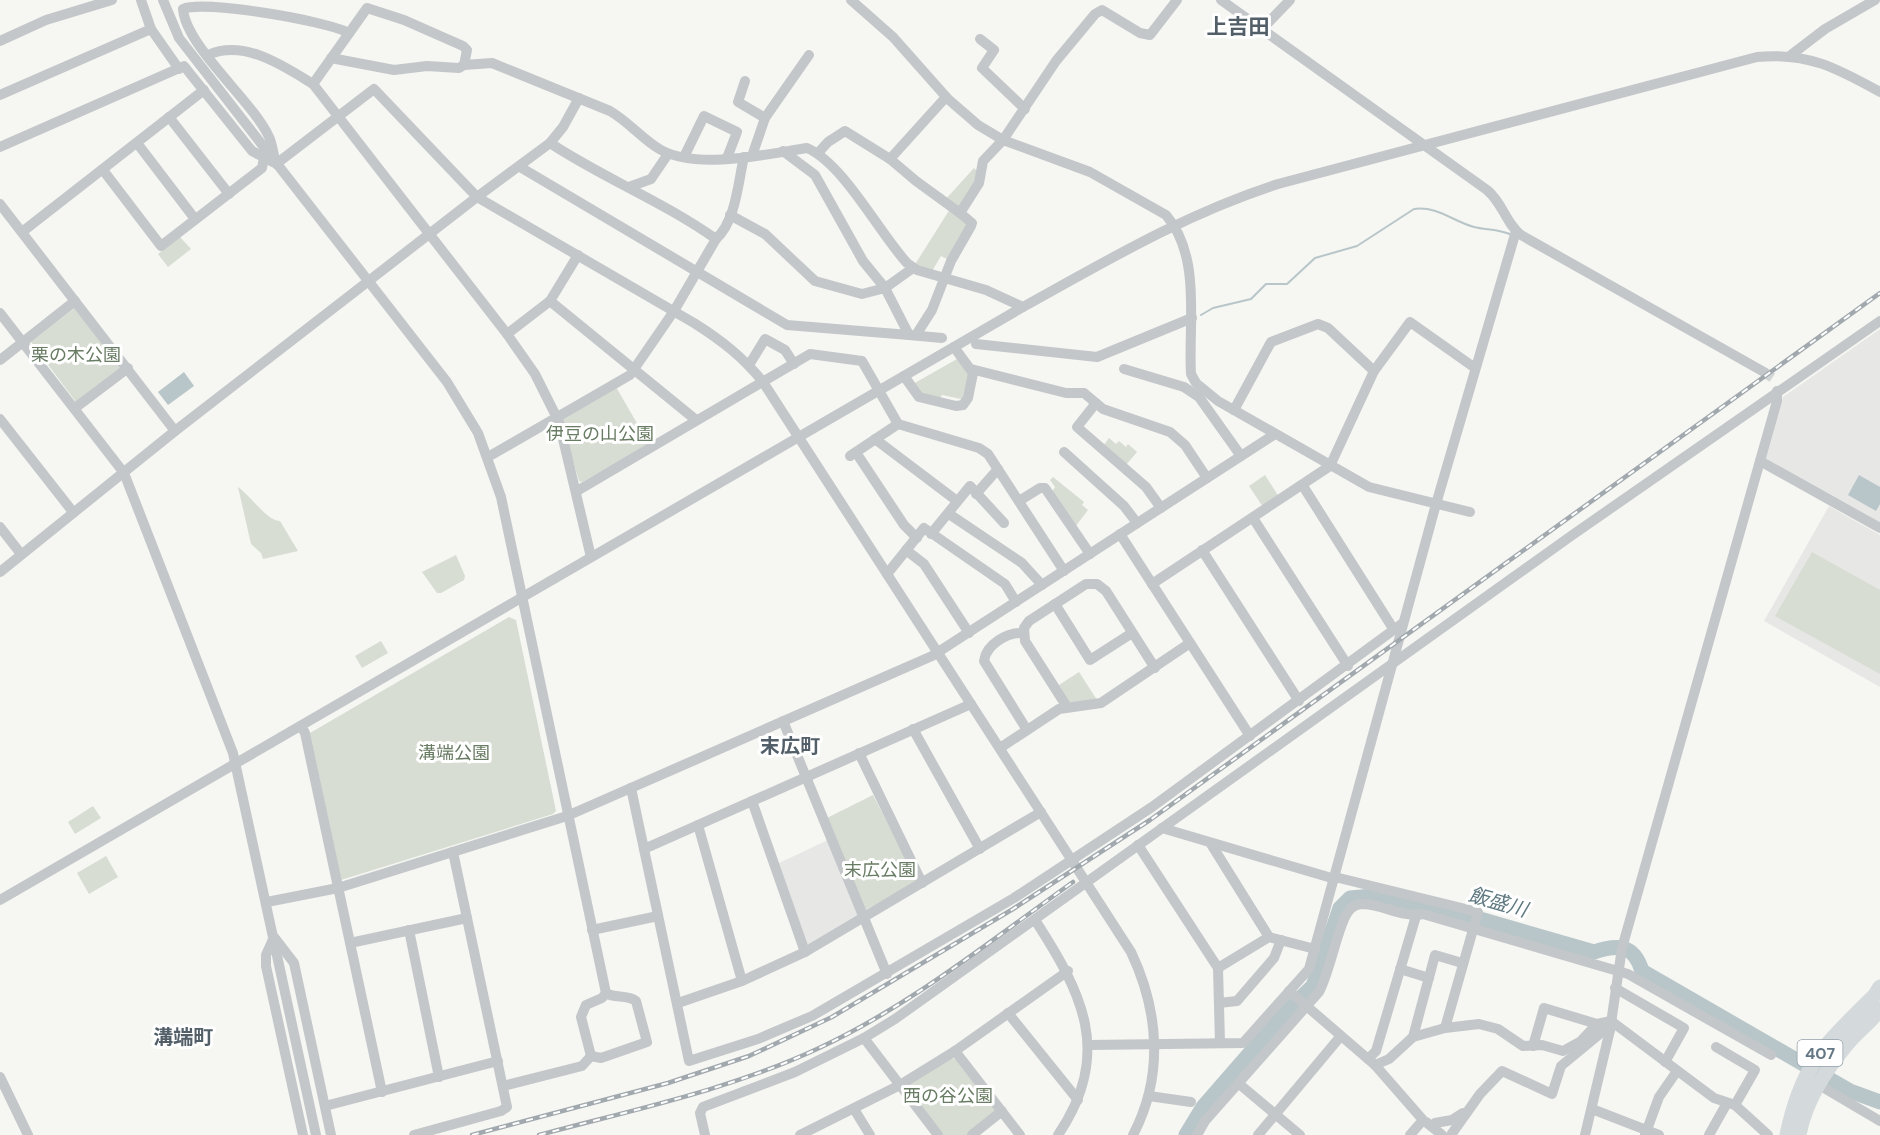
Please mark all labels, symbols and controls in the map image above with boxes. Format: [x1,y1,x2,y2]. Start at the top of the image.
district label: 上吉田 [1207,13,1270,41]
park label: 栗の木公園 [31,343,121,367]
park label: 伊豆の山公園 [546,422,654,446]
district label: 末広町 [760,733,820,759]
park label: 溝端公園 [418,741,490,765]
park label: 末広公園 [844,858,916,882]
water label: 飯盛川 [1466,881,1532,923]
district label: 溝端町 [153,1024,213,1050]
road number: 407 [1798,1040,1842,1066]
park label: 西の谷公園 [903,1084,993,1108]

